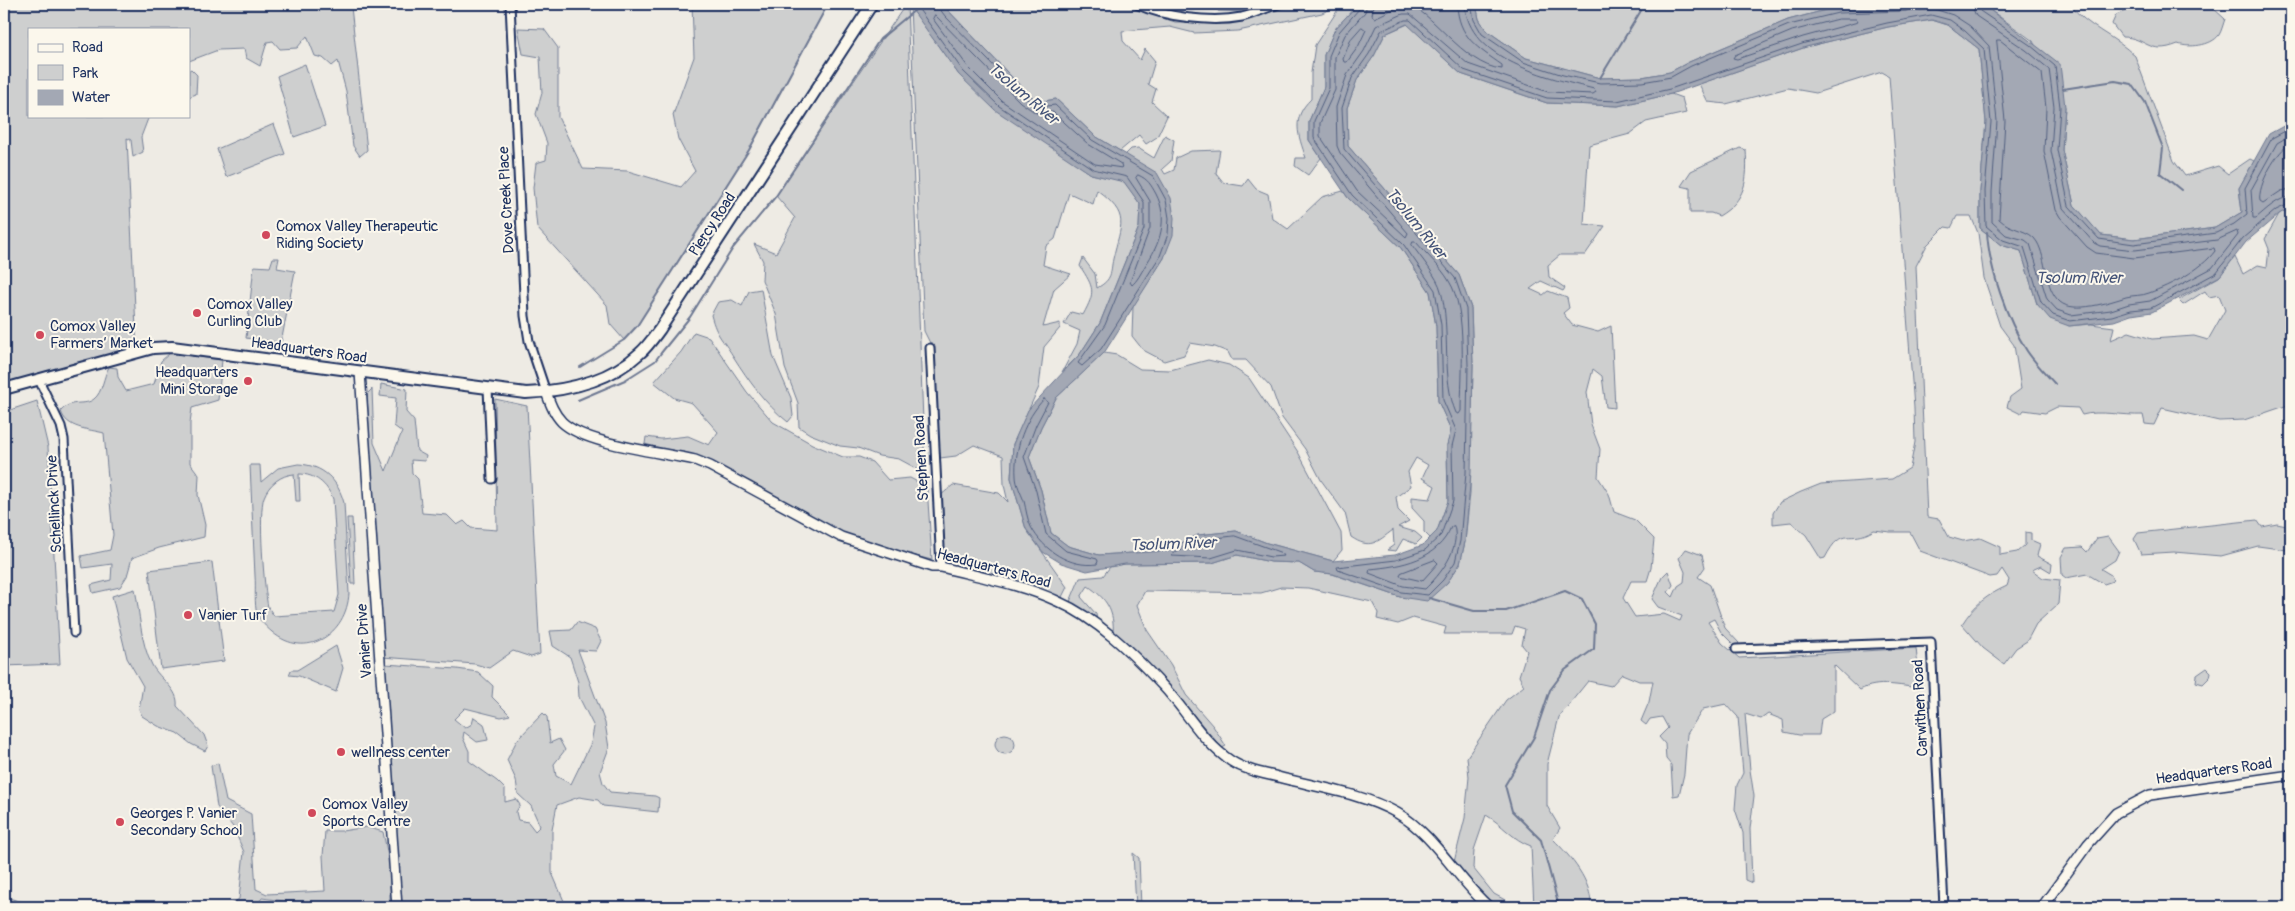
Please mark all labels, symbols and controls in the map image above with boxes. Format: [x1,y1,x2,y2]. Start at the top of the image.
legend [28,28,190,118]
text: Road [72,38,103,57]
water label: Tsolum River [984,58,1065,131]
text: Park [72,64,99,83]
text: Water [72,88,111,107]
street label: Dove Creek Place [494,145,519,254]
water label: Tsolum River [1381,184,1453,265]
street label: Piercy Road [685,189,740,260]
place label: Comox Valley Therapeutic Riding Society [276,217,439,253]
marker: Comox Valley Therapeutic Riding Society [260,229,272,241]
water label: Tsolum River [2036,268,2124,288]
place label: Comox Valley Curling Club [207,295,293,331]
marker: Comox Valley Curling Club [191,307,203,319]
place label: Comox Valley Farmers’ Market [50,317,154,353]
marker: Comox Valley Farmers’ Market [34,329,46,341]
street label: Headquarters Road [250,333,368,368]
place label: Headquarters Mini Storage [155,363,239,399]
marker: Headquarters Mini Storage [242,375,254,387]
street label: Stephen Road [910,414,933,502]
street label: Schellinck Drive [42,454,67,553]
water label: Tsolum River [1130,532,1219,555]
street label: Headquarters Road [935,544,1053,593]
street label: Vanier Drive [352,602,377,679]
place label: Vanier Turf [198,606,268,625]
marker: Vanier Turf [182,609,194,621]
street label: Carwithen Road [1908,659,1933,757]
place label: wellness center [351,743,451,762]
marker: wellness center [335,746,347,758]
street label: Headquarters Road [2155,754,2273,789]
place label: Comox Valley Sports Centre [322,795,411,831]
place label: Georges P. Vanier Secondary School [130,804,243,840]
marker: Comox Valley Sports Centre [306,807,318,819]
marker: Georges P. Vanier Secondary School [114,816,126,828]

